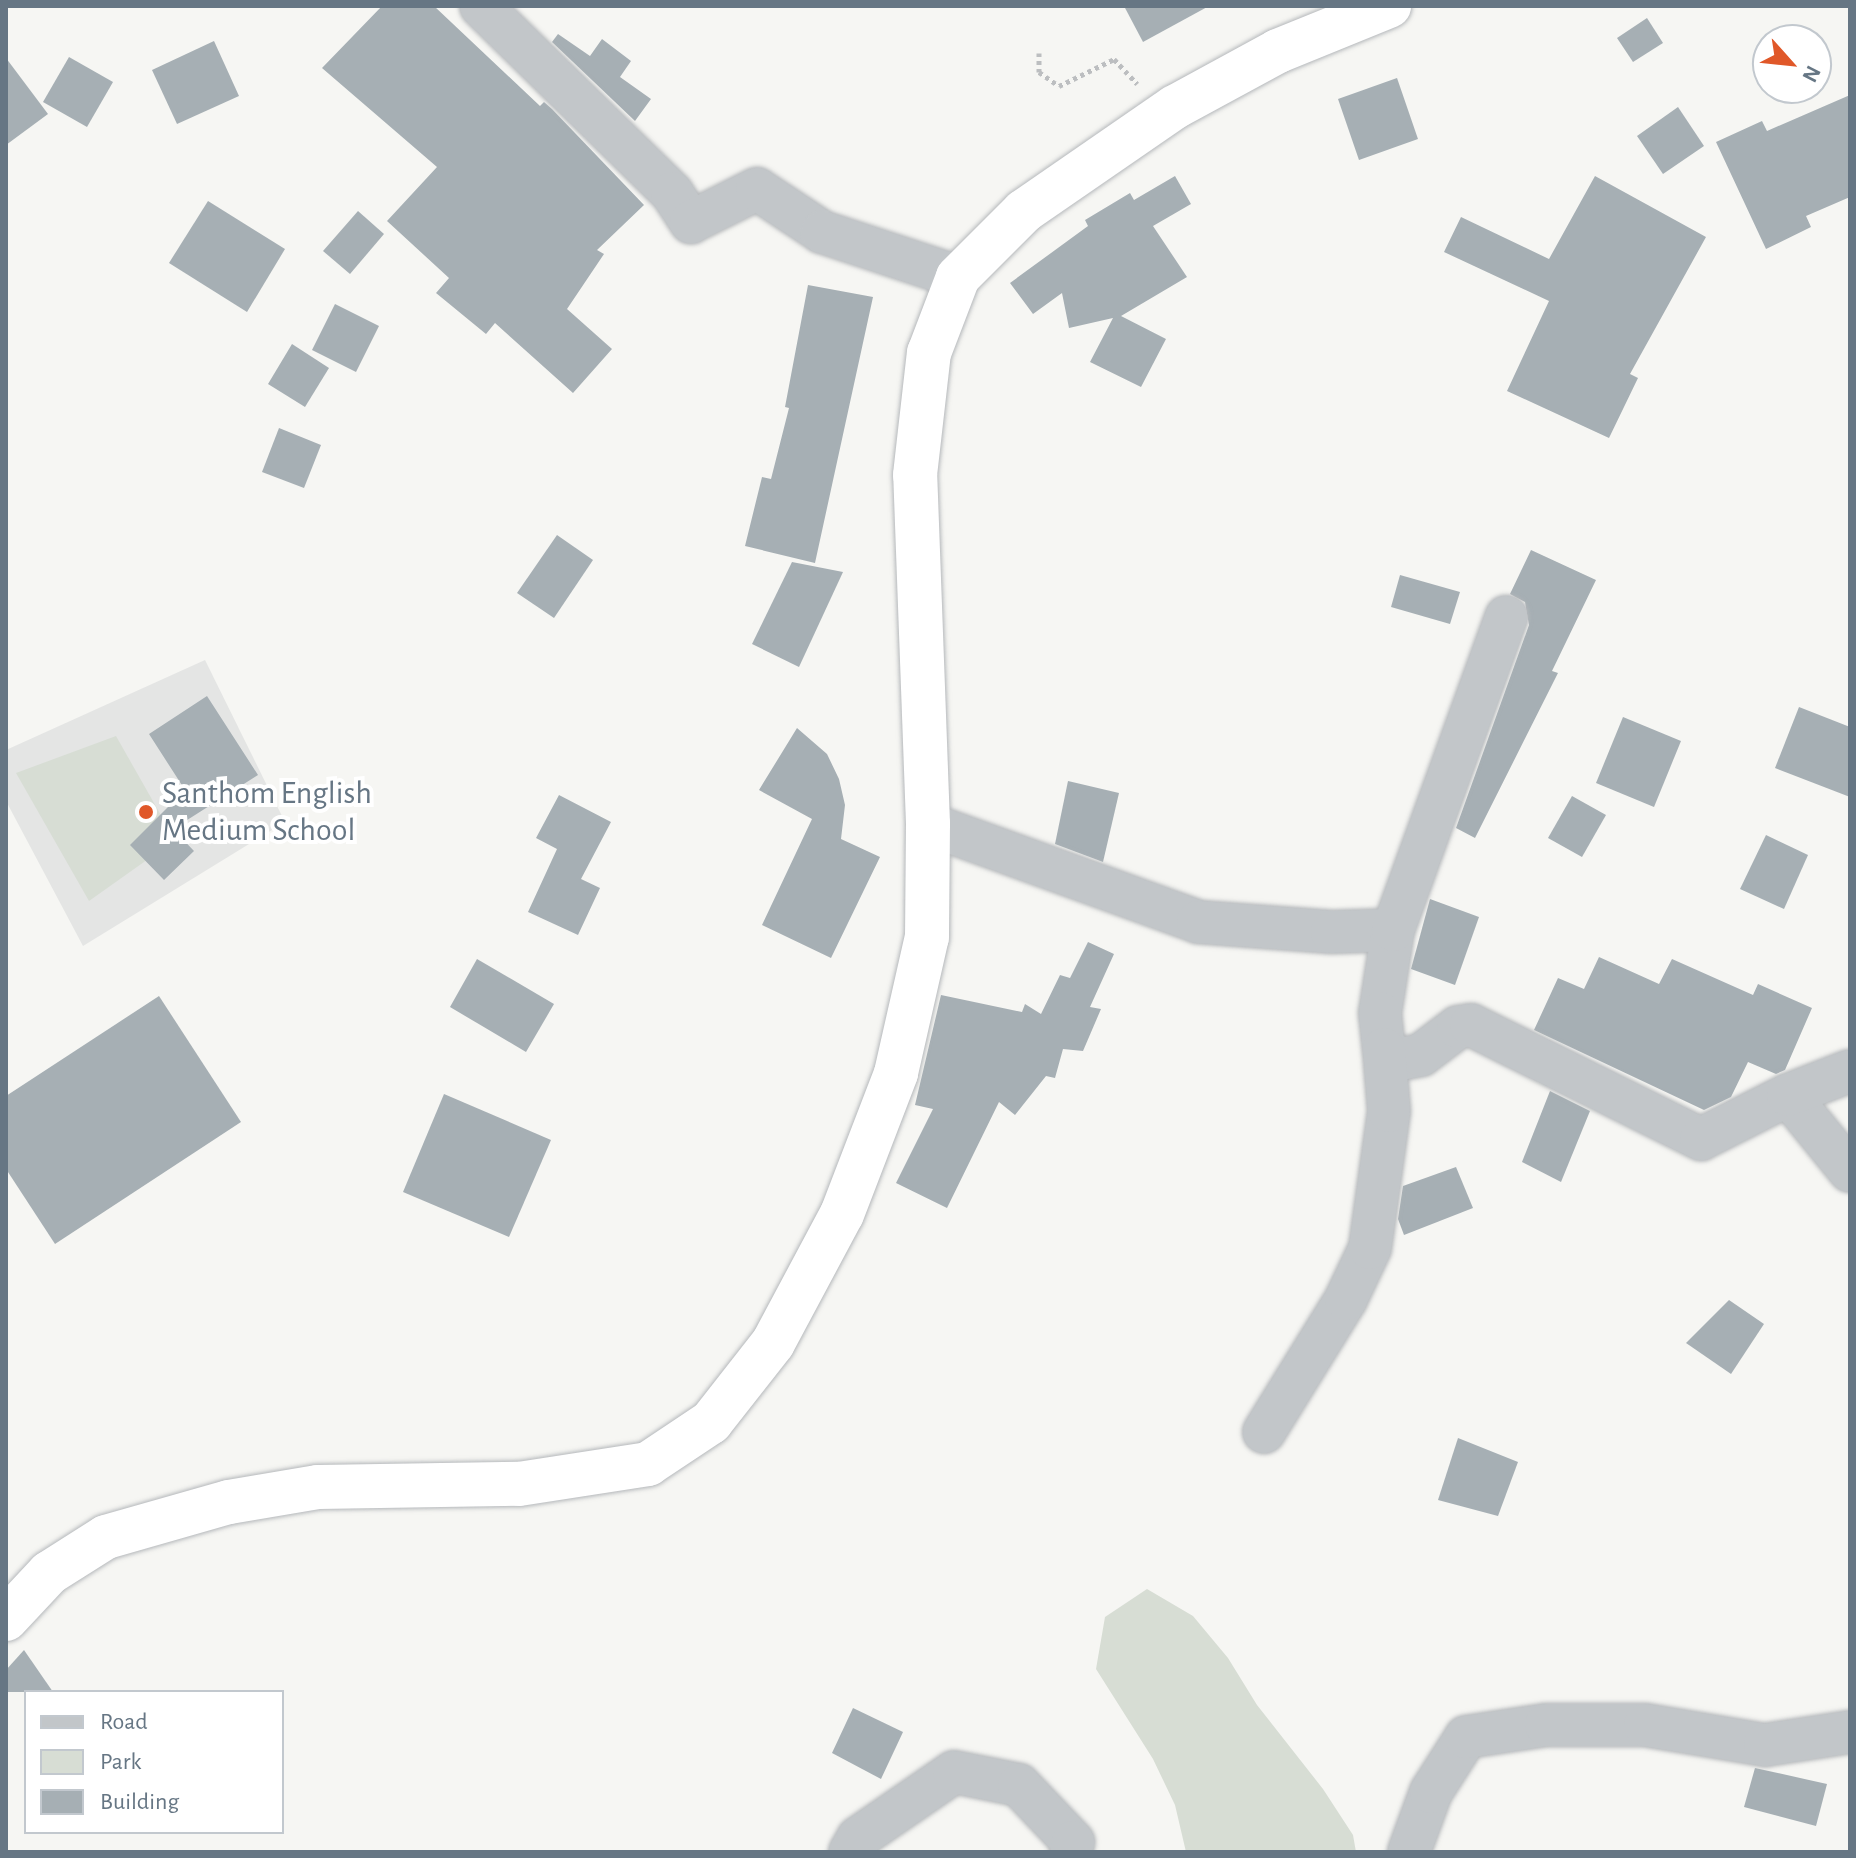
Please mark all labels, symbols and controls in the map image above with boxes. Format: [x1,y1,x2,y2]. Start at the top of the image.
north arrow [1752,24,1832,104]
text: N [1798,62,1825,86]
place label: Santhom English Medium School [162,775,372,850]
marker: Santhom English Medium School [137,803,155,821]
legend [24,1690,284,1834]
text: Road [100,1710,148,1734]
text: Park [100,1750,141,1774]
text: Building [100,1790,179,1814]

